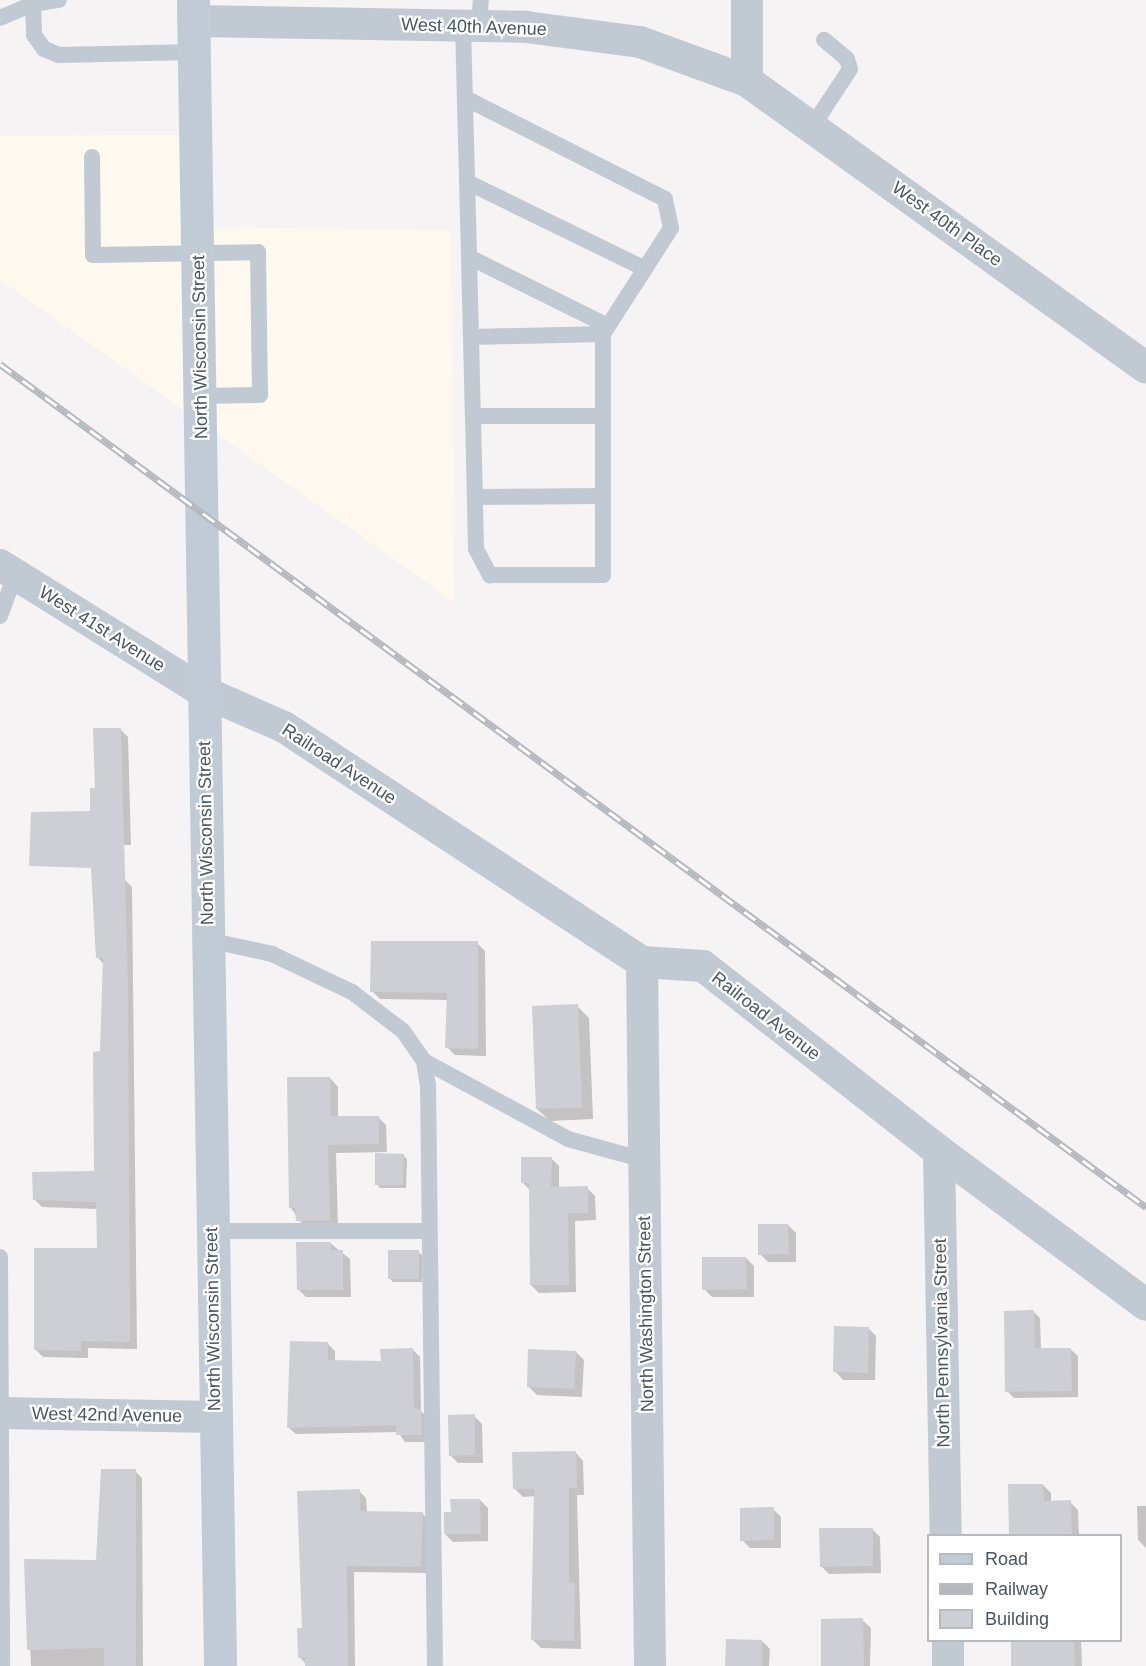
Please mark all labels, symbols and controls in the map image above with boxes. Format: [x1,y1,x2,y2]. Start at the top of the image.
street label: West 40th Avenue [400,14,548,40]
street label: West 40th Place [888,177,1006,271]
street label: North Wisconsin Street [188,255,212,439]
street label: West 41st Avenue [35,581,169,677]
street label: Railroad Avenue [277,719,401,809]
street label: North Wisconsin Street [194,741,218,925]
street label: Railroad Avenue [707,967,825,1065]
street label: North Washington Street [633,1216,659,1412]
street label: North Wisconsin Street [201,1227,225,1411]
street label: North Pennsylvania Street [929,1238,955,1448]
street label: West 42nd Avenue [31,1403,183,1427]
legend [927,1534,1122,1642]
text: Road [985,1549,1028,1569]
text: Railway [985,1579,1048,1599]
text: Building [985,1609,1049,1629]

